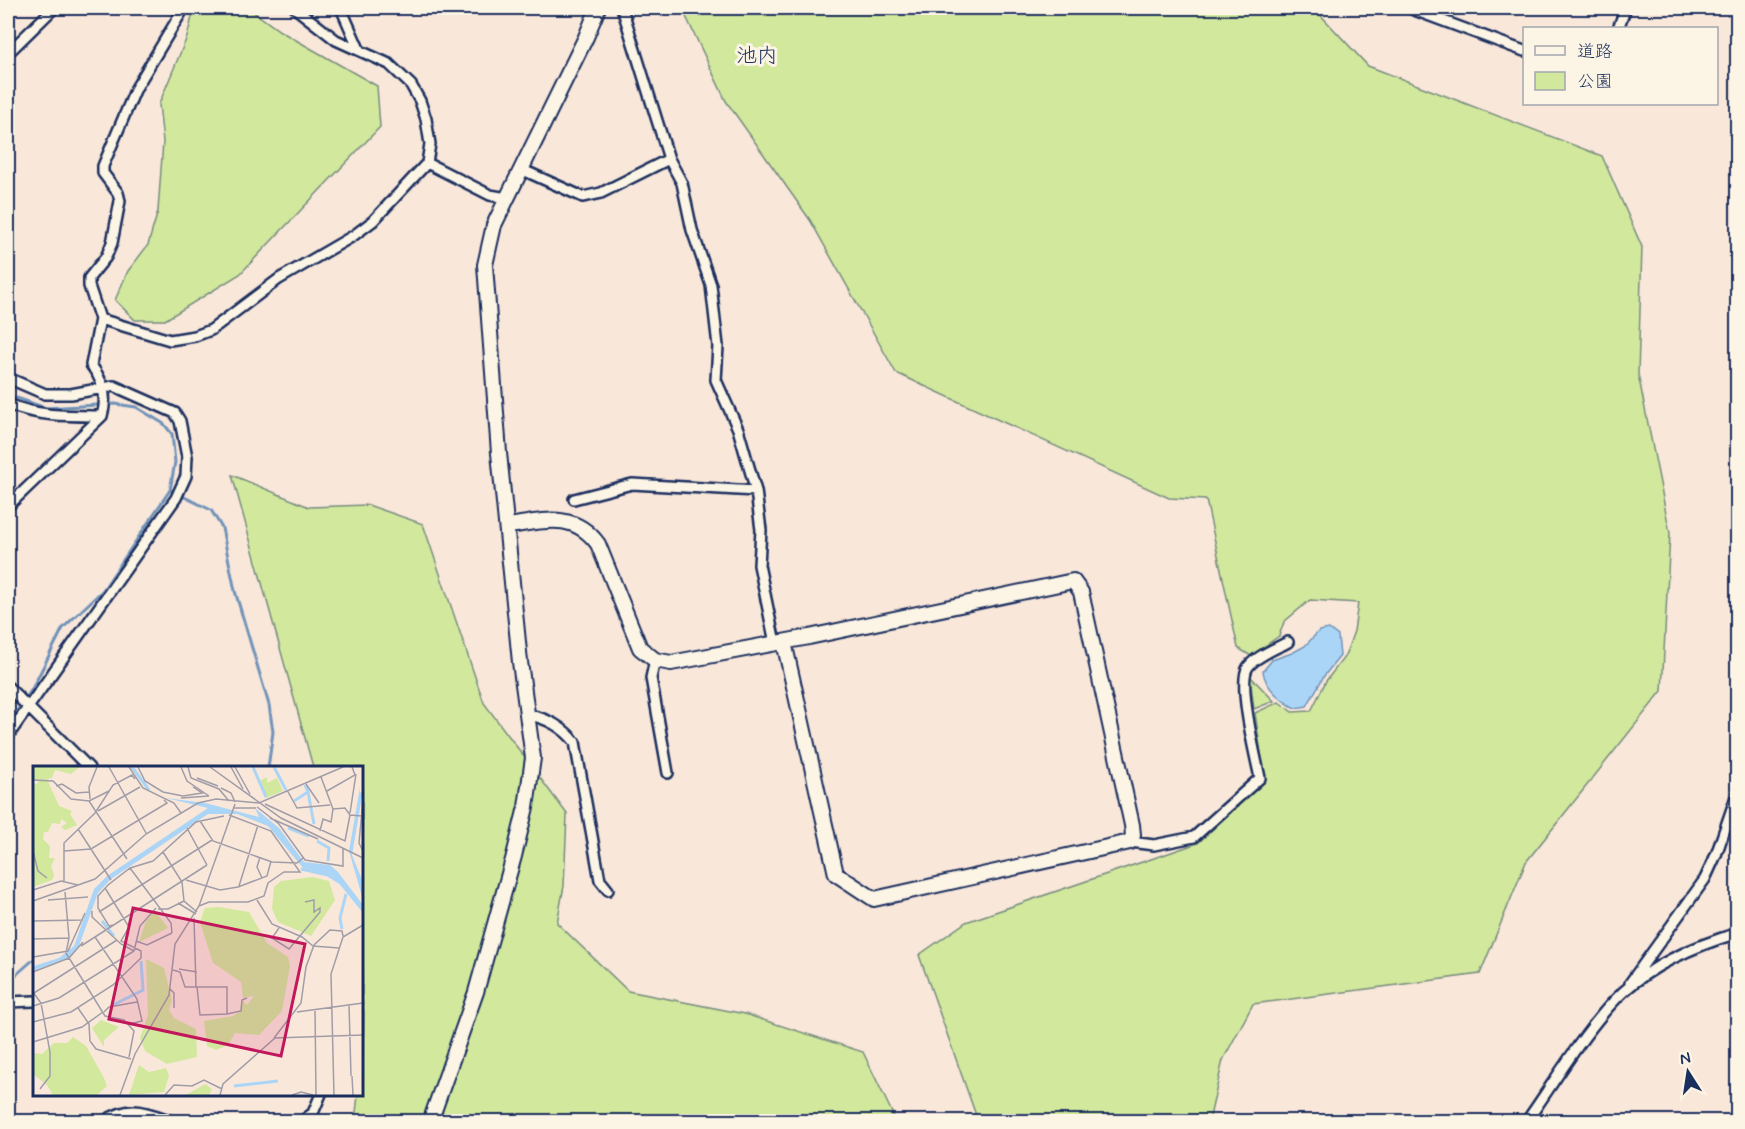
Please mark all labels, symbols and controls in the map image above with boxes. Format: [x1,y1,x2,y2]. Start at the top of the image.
legend [1523,27,1718,105]
text: 道路 [1577,40,1613,64]
district label: 池内 [736,42,778,70]
text: 公園 [1577,70,1613,94]
inset map [33,766,363,1096]
north arrow [1658,1042,1718,1102]
text: N [1678,1047,1693,1070]

